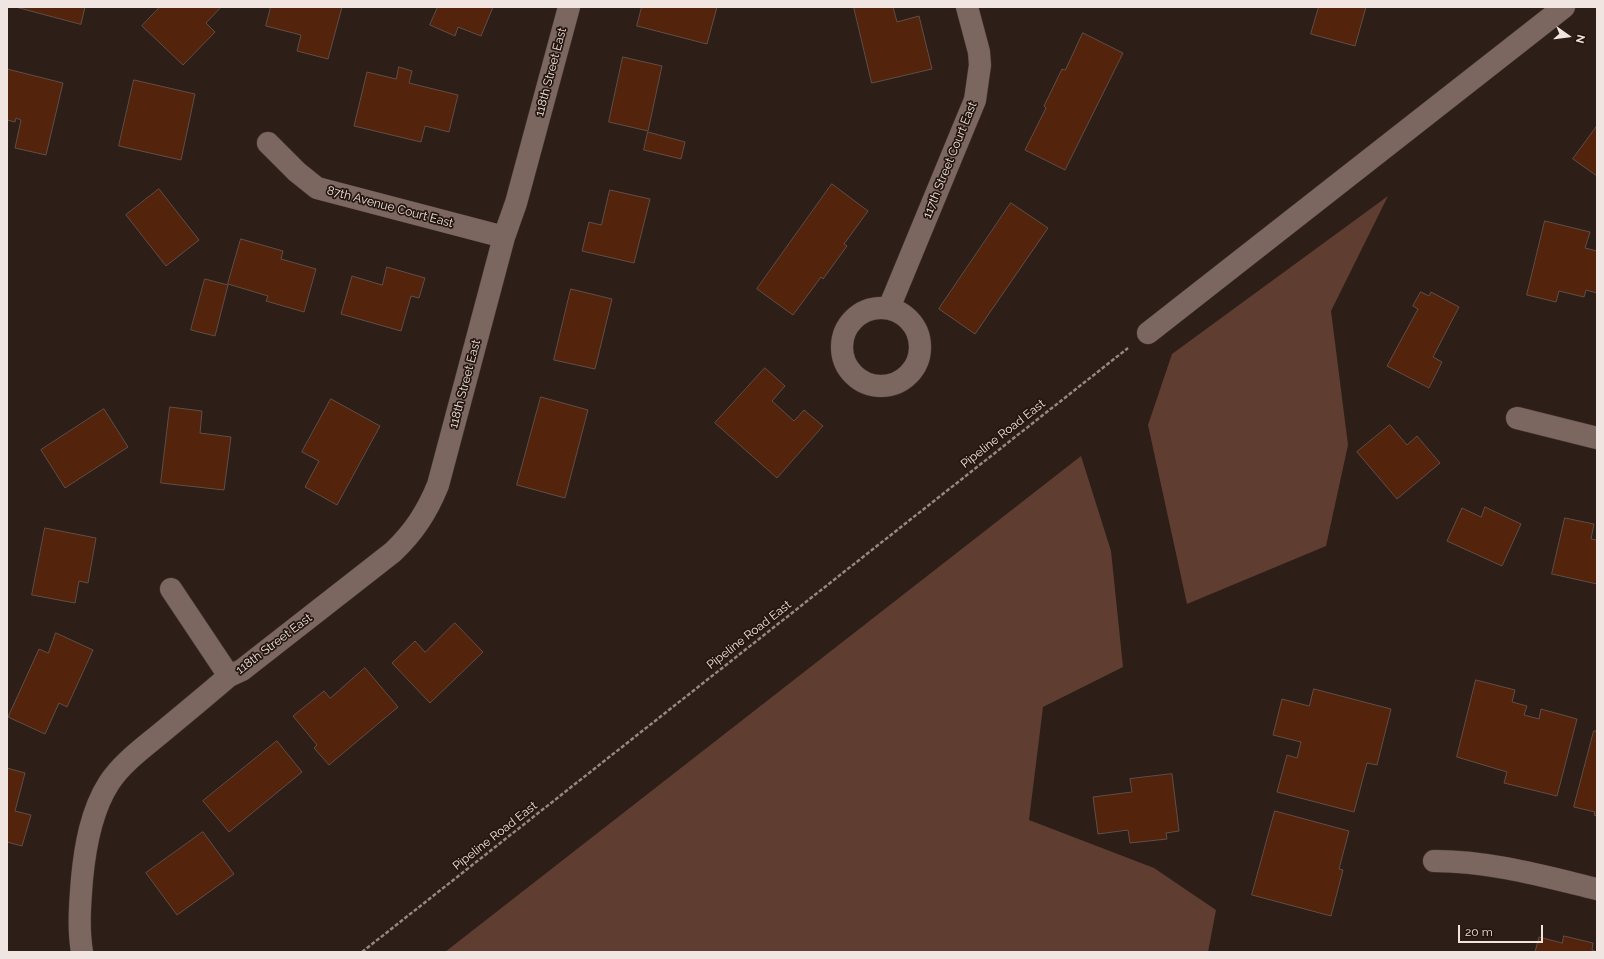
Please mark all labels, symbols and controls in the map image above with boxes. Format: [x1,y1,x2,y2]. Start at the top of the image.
north arrow [1548,16,1588,56]
street label: 118th Street East [532,26,570,118]
text: N [1573,33,1587,45]
street label: 117th Street Court East [920,100,980,220]
street label: 87th Avenue Court East [325,183,455,231]
street label: 118th Street East [446,338,484,430]
street label: Pipeline Road East [958,397,1048,471]
street label: Pipeline Road East [704,598,794,672]
street label: 118th Street East [233,611,315,677]
street label: Pipeline Road East [450,799,540,873]
scale bar [1460,917,1545,943]
text: 20 m [1465,925,1493,939]

